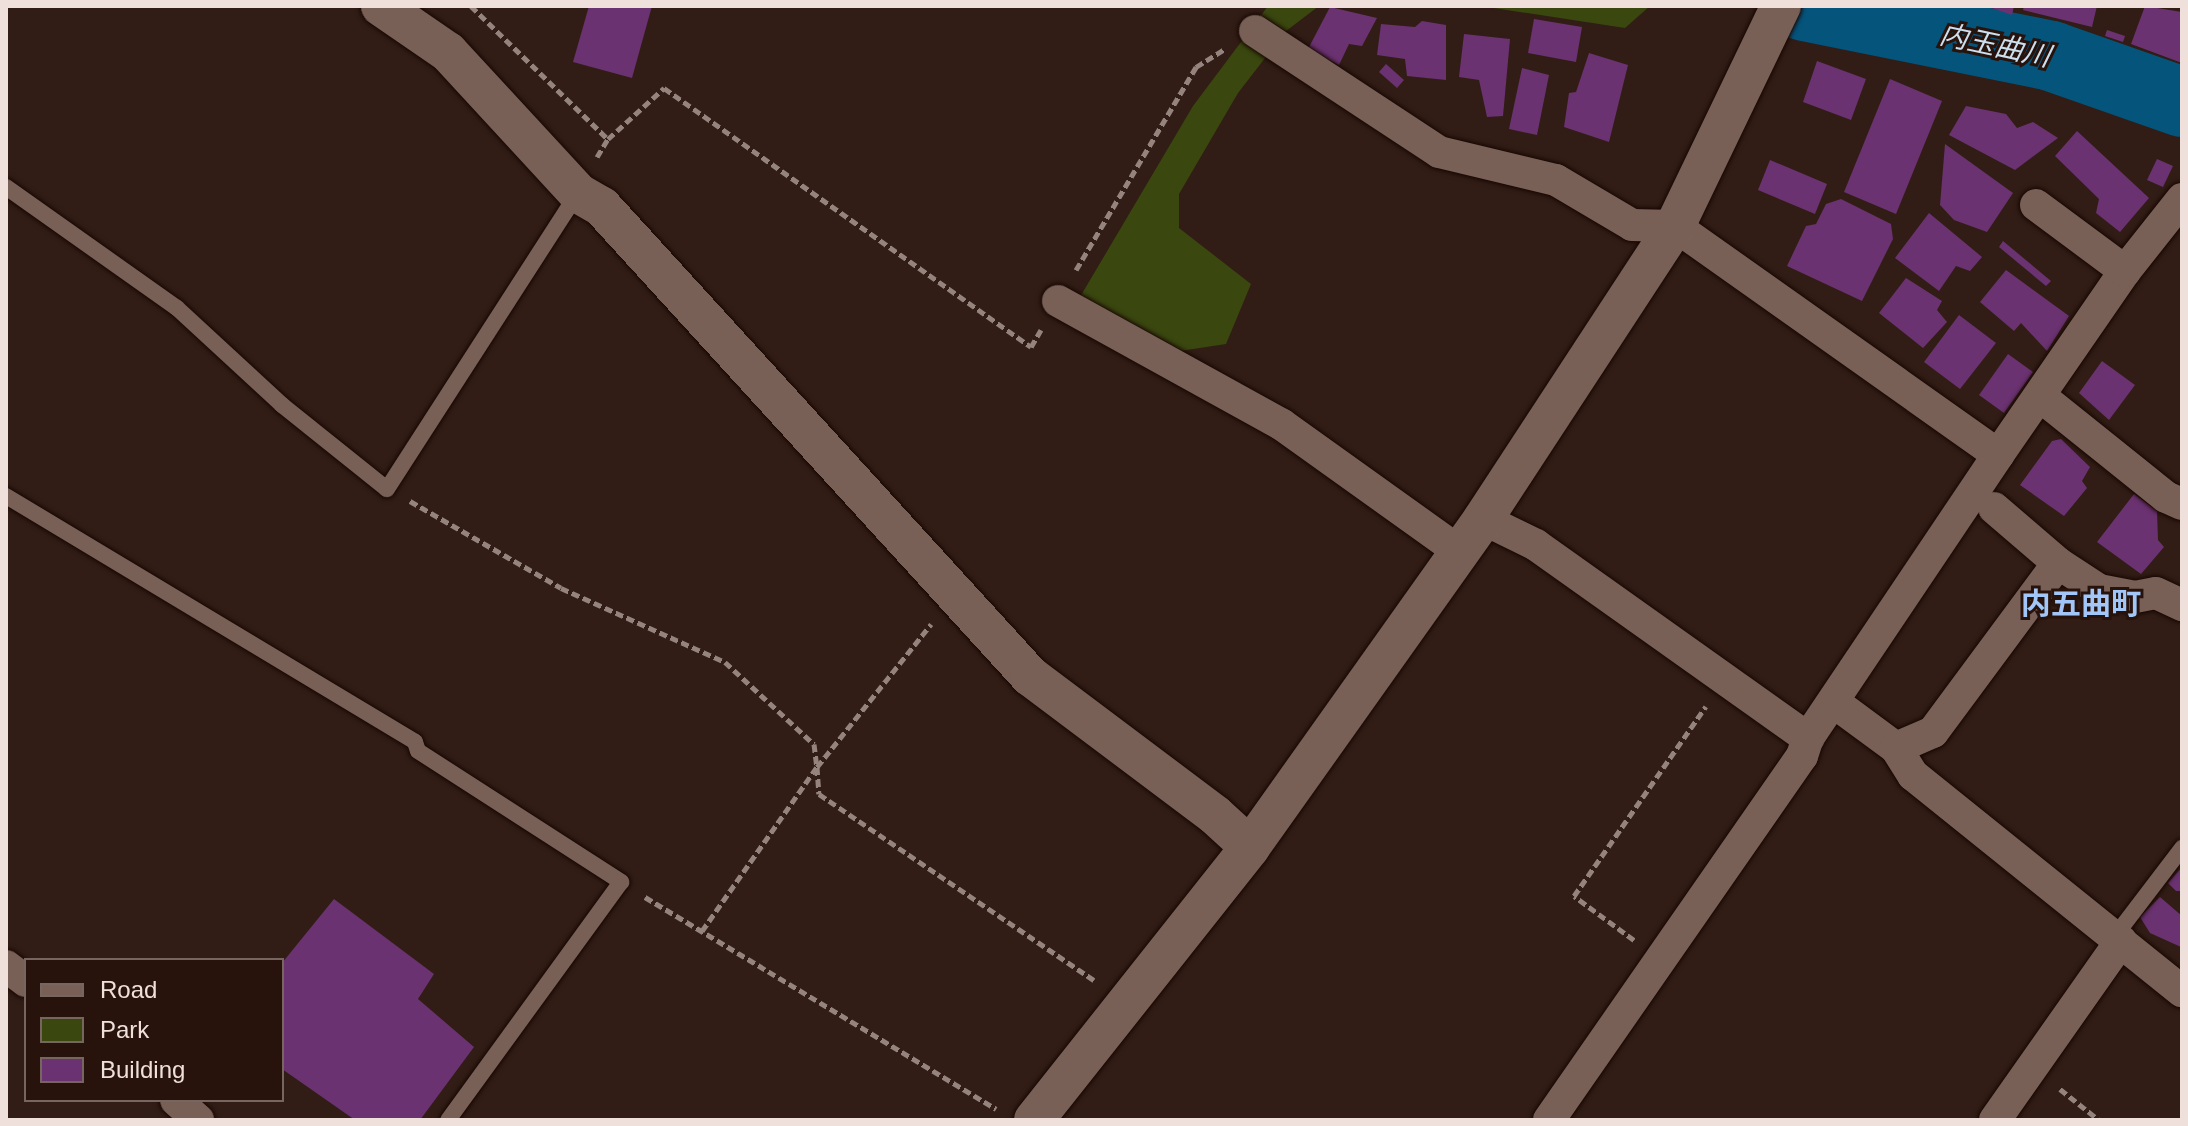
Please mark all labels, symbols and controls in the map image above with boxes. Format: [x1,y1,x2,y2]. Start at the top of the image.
water label: 内玉曲川 [1937,18,2053,74]
district label: 内五曲町 [2021,586,2141,622]
legend [24,958,284,1102]
text: Road [100,976,157,1003]
text: Park [100,1016,149,1043]
text: Building [100,1056,185,1083]

